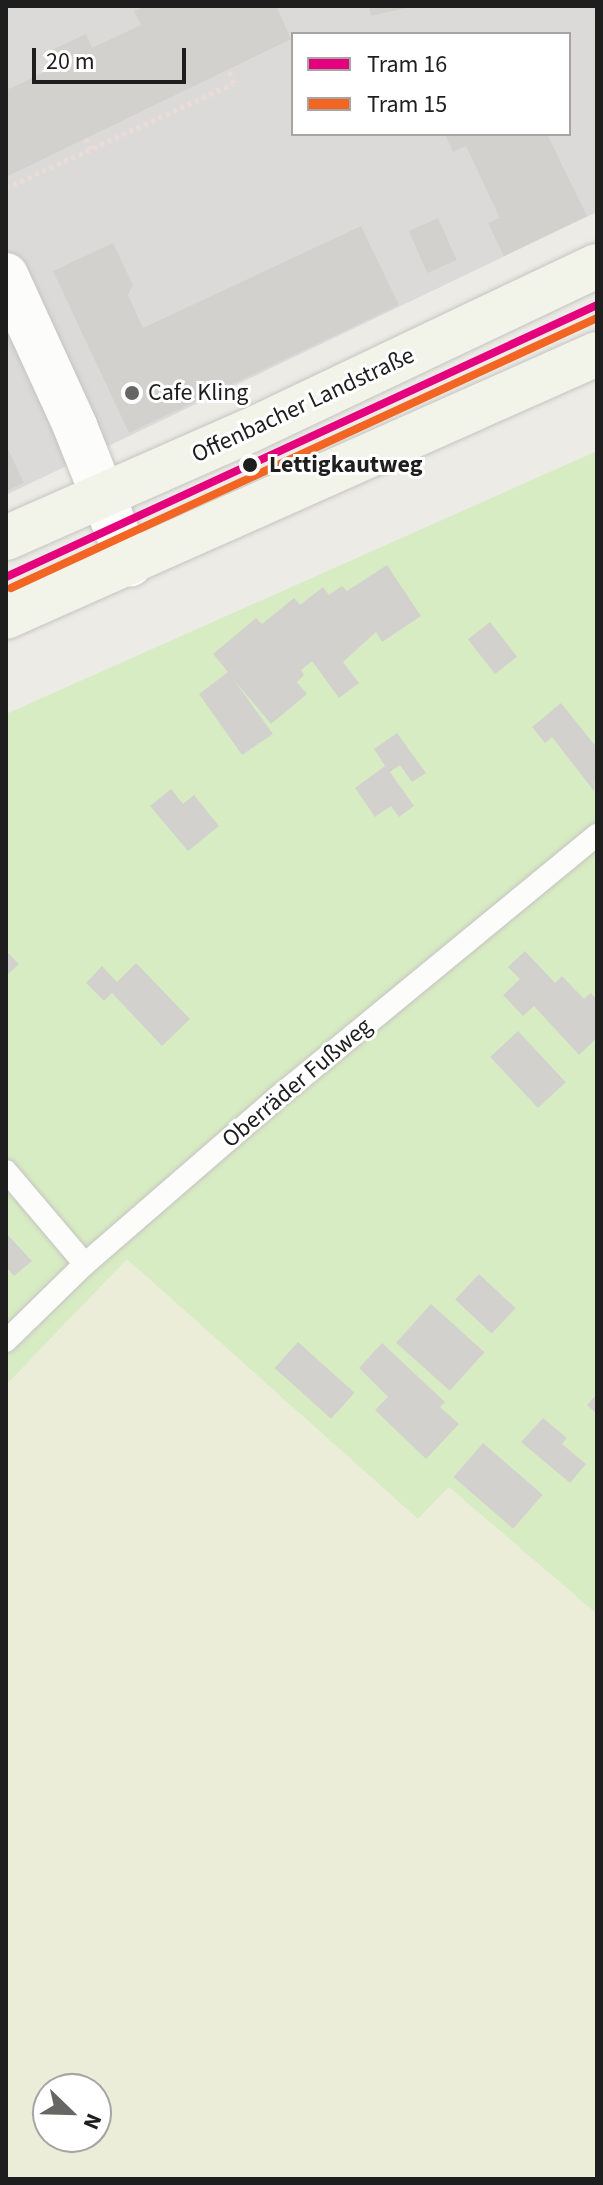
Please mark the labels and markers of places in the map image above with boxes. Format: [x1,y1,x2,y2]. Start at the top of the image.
place label: Cafe Kling [148,379,248,407]
marker: Cafe Kling [123,384,141,402]
place label: Lettigkautweg [269,451,422,479]
marker: Lettigkautweg [238,453,262,477]

